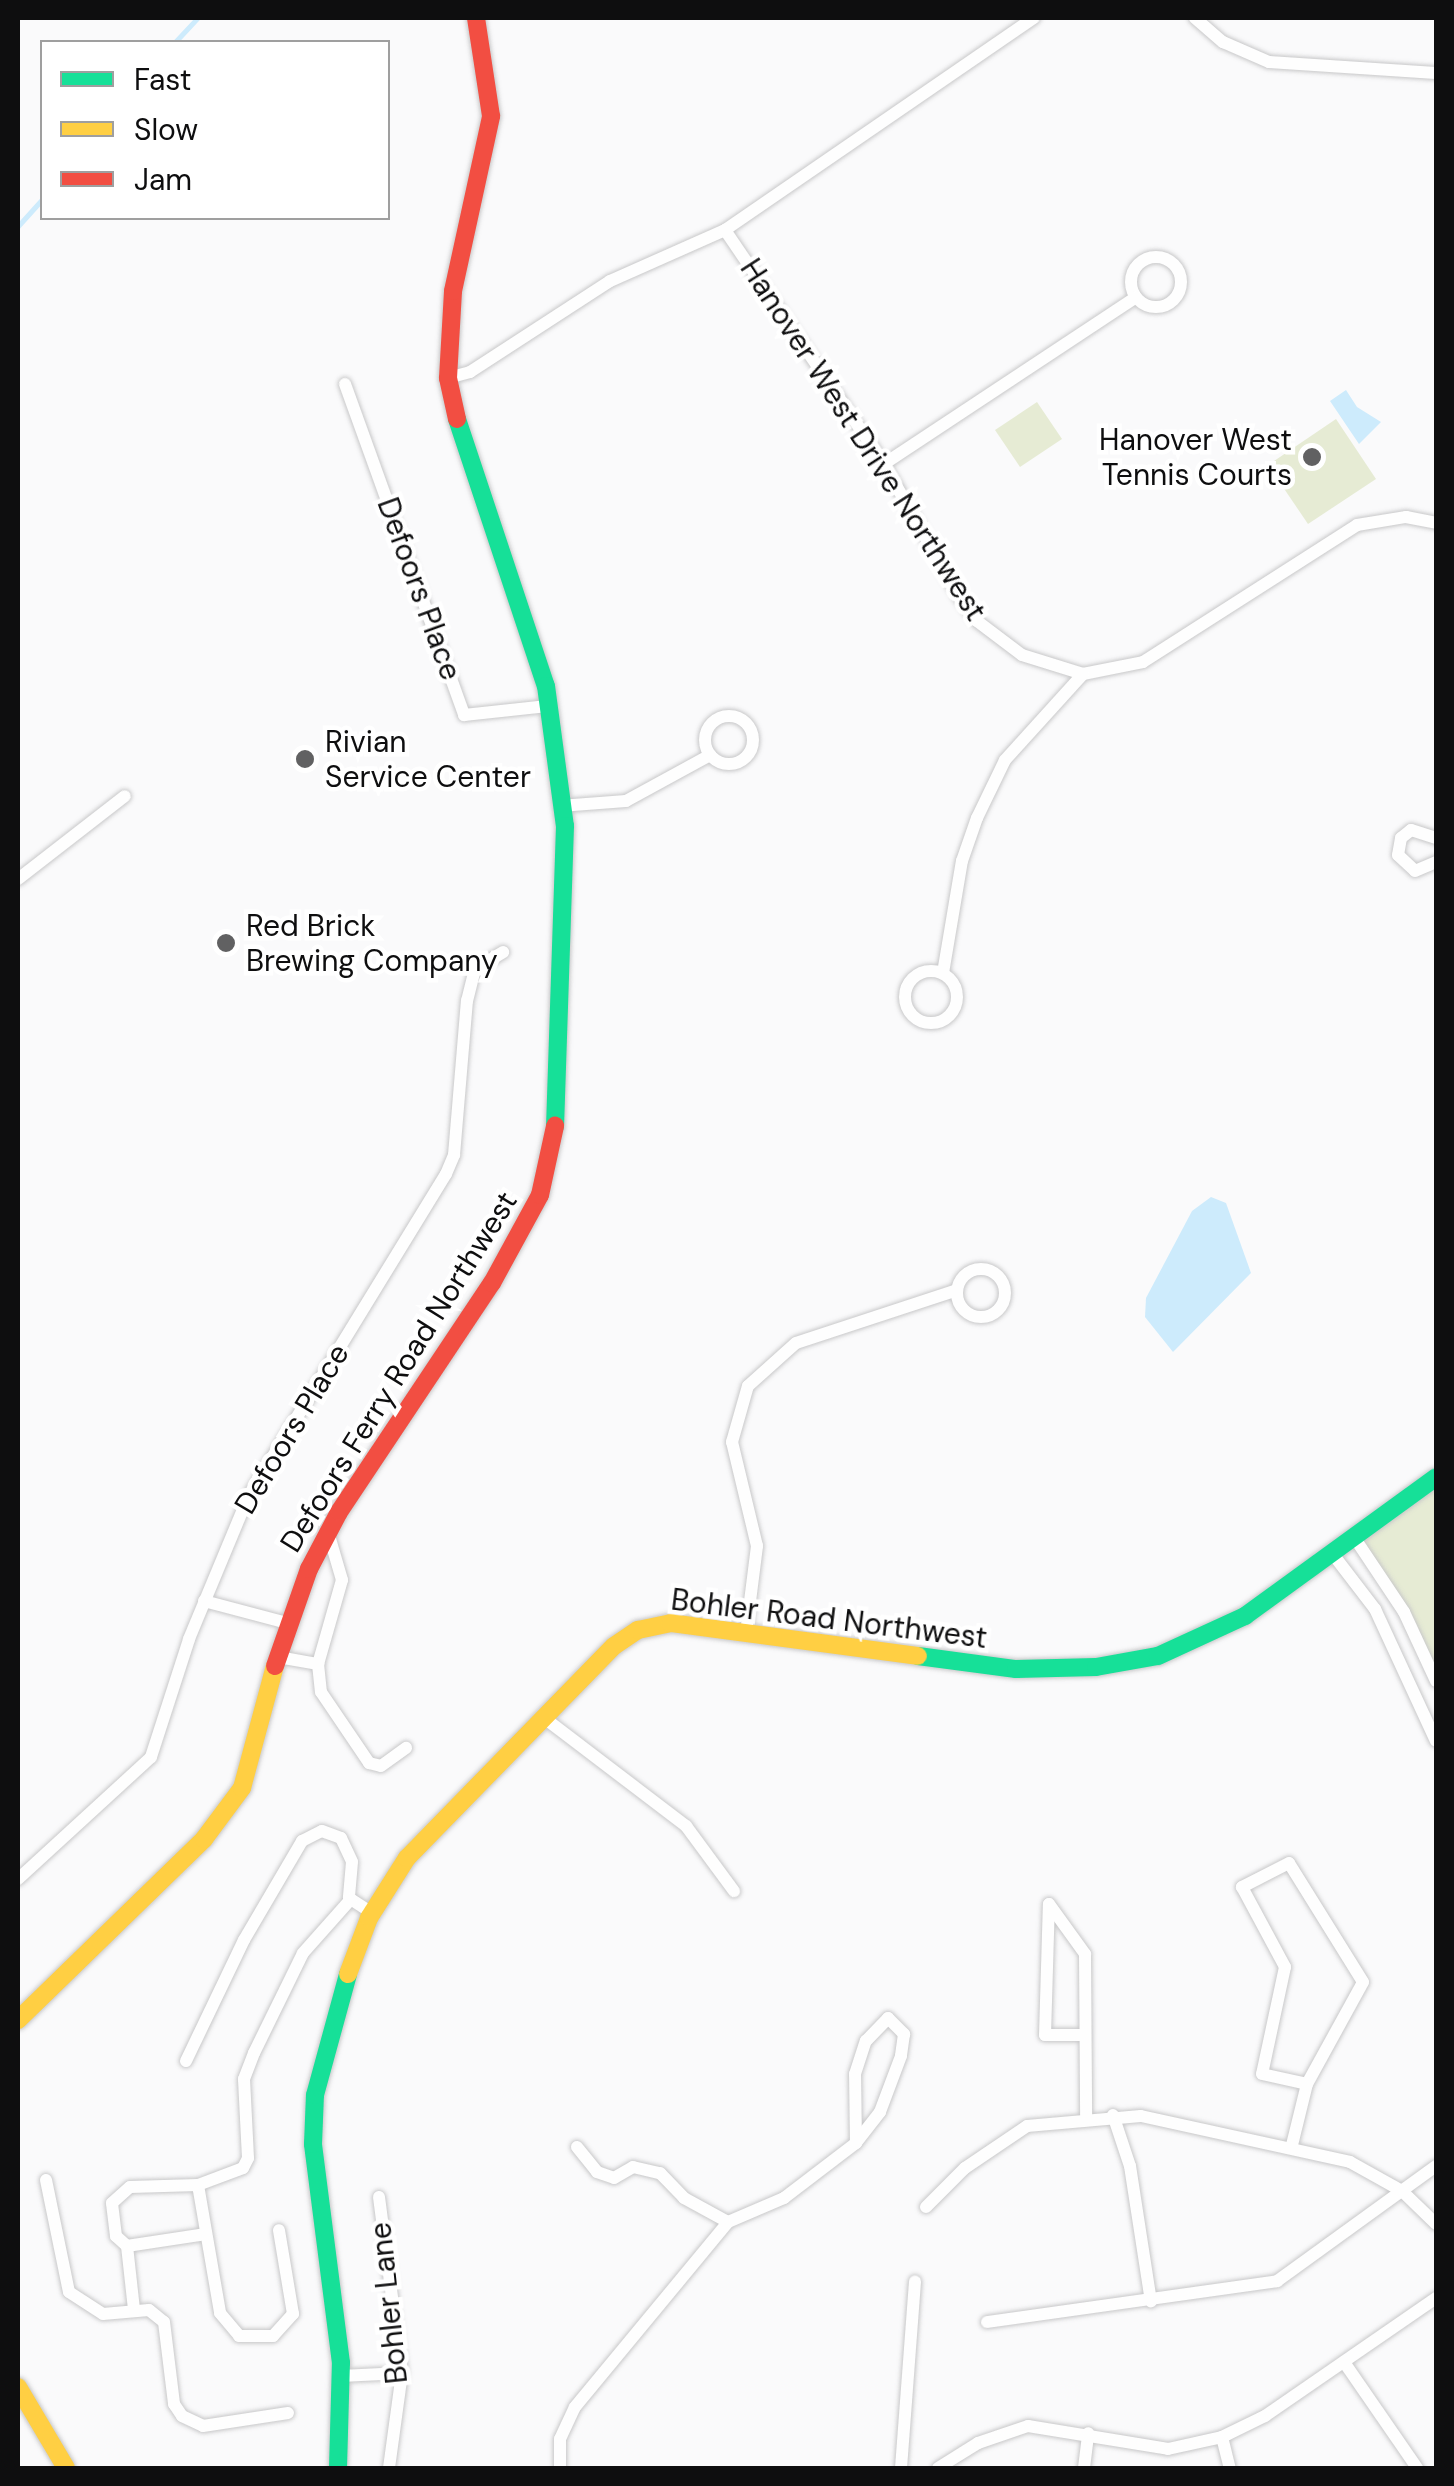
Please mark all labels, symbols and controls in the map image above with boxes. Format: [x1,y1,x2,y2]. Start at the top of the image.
legend [40,40,390,220]
text: Fast [134,60,192,99]
text: Slow [134,110,198,149]
text: Jam [134,160,192,199]
street label: Hanover West Drive Northwest [732,252,994,628]
place label: Hanover West Tennis Courts [1099,422,1292,492]
marker: Hanover West Tennis Courts [1301,446,1323,468]
street label: Defoors Place [369,493,469,685]
place label: Rivian Service Center [325,724,531,794]
marker: Rivian Service Center [294,748,316,770]
place label: Red Brick Brewing Company [246,908,498,978]
marker: Red Brick Brewing Company [215,932,237,954]
street label: Defoors Ferry Road Northwest [273,1185,525,1559]
street label: Defoors Place [227,1338,357,1520]
street label: Bohler Road Northwest [669,1582,989,1656]
street label: Bohler Lane [363,2220,415,2386]

